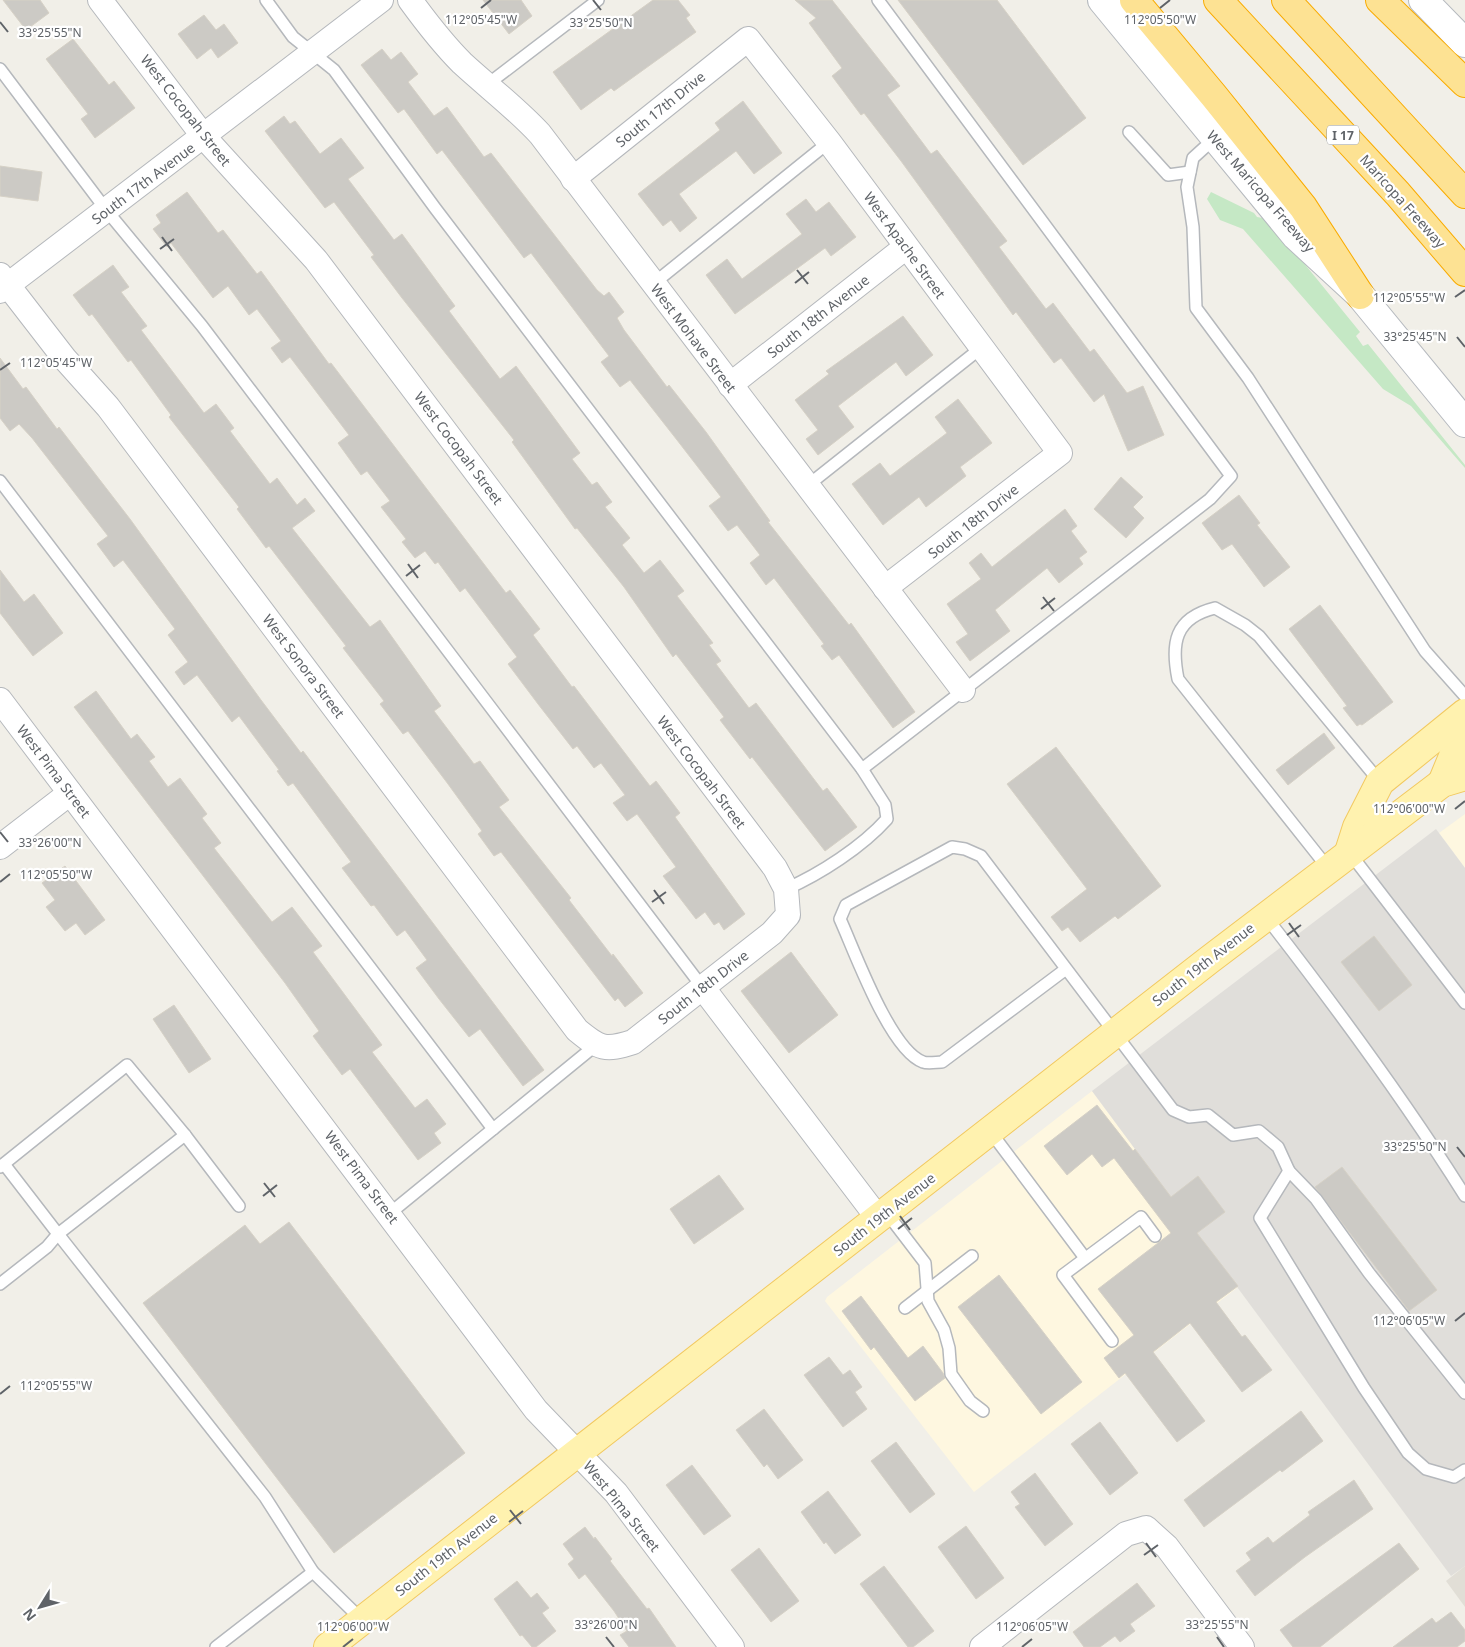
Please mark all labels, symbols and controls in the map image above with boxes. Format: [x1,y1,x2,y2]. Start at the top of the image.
text: 112°05'45"W [445,11,517,28]
text: 112°05'50"W [1124,11,1196,28]
text: 33°25'50"N [569,14,633,31]
text: 33°25'55"N [18,24,82,41]
street label: West Cocopah Street [137,50,235,170]
street label: South 17th Drive [611,67,709,151]
street label: West Maricopa Freeway [1203,126,1320,257]
road number: I 17 [1327,126,1359,144]
street label: South 17th Avenue [87,138,199,228]
street label: Maricopa Freeway [1356,150,1451,252]
street label: West Apache Street [860,188,950,302]
street label: South 18th Avenue [763,270,873,362]
street label: West Mohave Street [647,280,741,396]
text: 112°05'55"W [1373,289,1445,306]
text: 33°25'45"N [1383,328,1447,345]
text: 112°05'45"W [20,354,92,371]
street label: West Cocopah Street [410,388,508,508]
street label: South 18th Drive [924,480,1022,562]
street label: West Sonora Street [259,610,349,722]
street label: West Cocopah Street [653,712,751,832]
street label: West Pima Street [13,721,95,821]
text: 112°06'00"W [1373,800,1445,817]
text: 33°26'00"N [18,834,82,851]
text: 112°05'50"W [20,866,92,883]
street label: South 19th Avenue [1148,918,1258,1010]
street label: South 18th Drive [654,946,752,1028]
street label: West Pima Street [321,1127,403,1227]
text: 33°25'50"N [1383,1138,1447,1155]
street label: South 19th Avenue [829,1168,939,1260]
text: 112°06'05"W [1373,1312,1445,1329]
text: 112°05'55"W [20,1377,92,1394]
street label: West Pima Street [579,1457,665,1555]
street label: South 19th Avenue [391,1508,501,1600]
north arrow [15,1582,65,1632]
text: N [18,1605,40,1625]
text: 33°26'00"N [574,1616,638,1633]
text: 33°25'55"N [1185,1616,1249,1633]
text: 112°06'00"W [317,1618,389,1635]
text: 112°06'05"W [996,1618,1068,1635]

